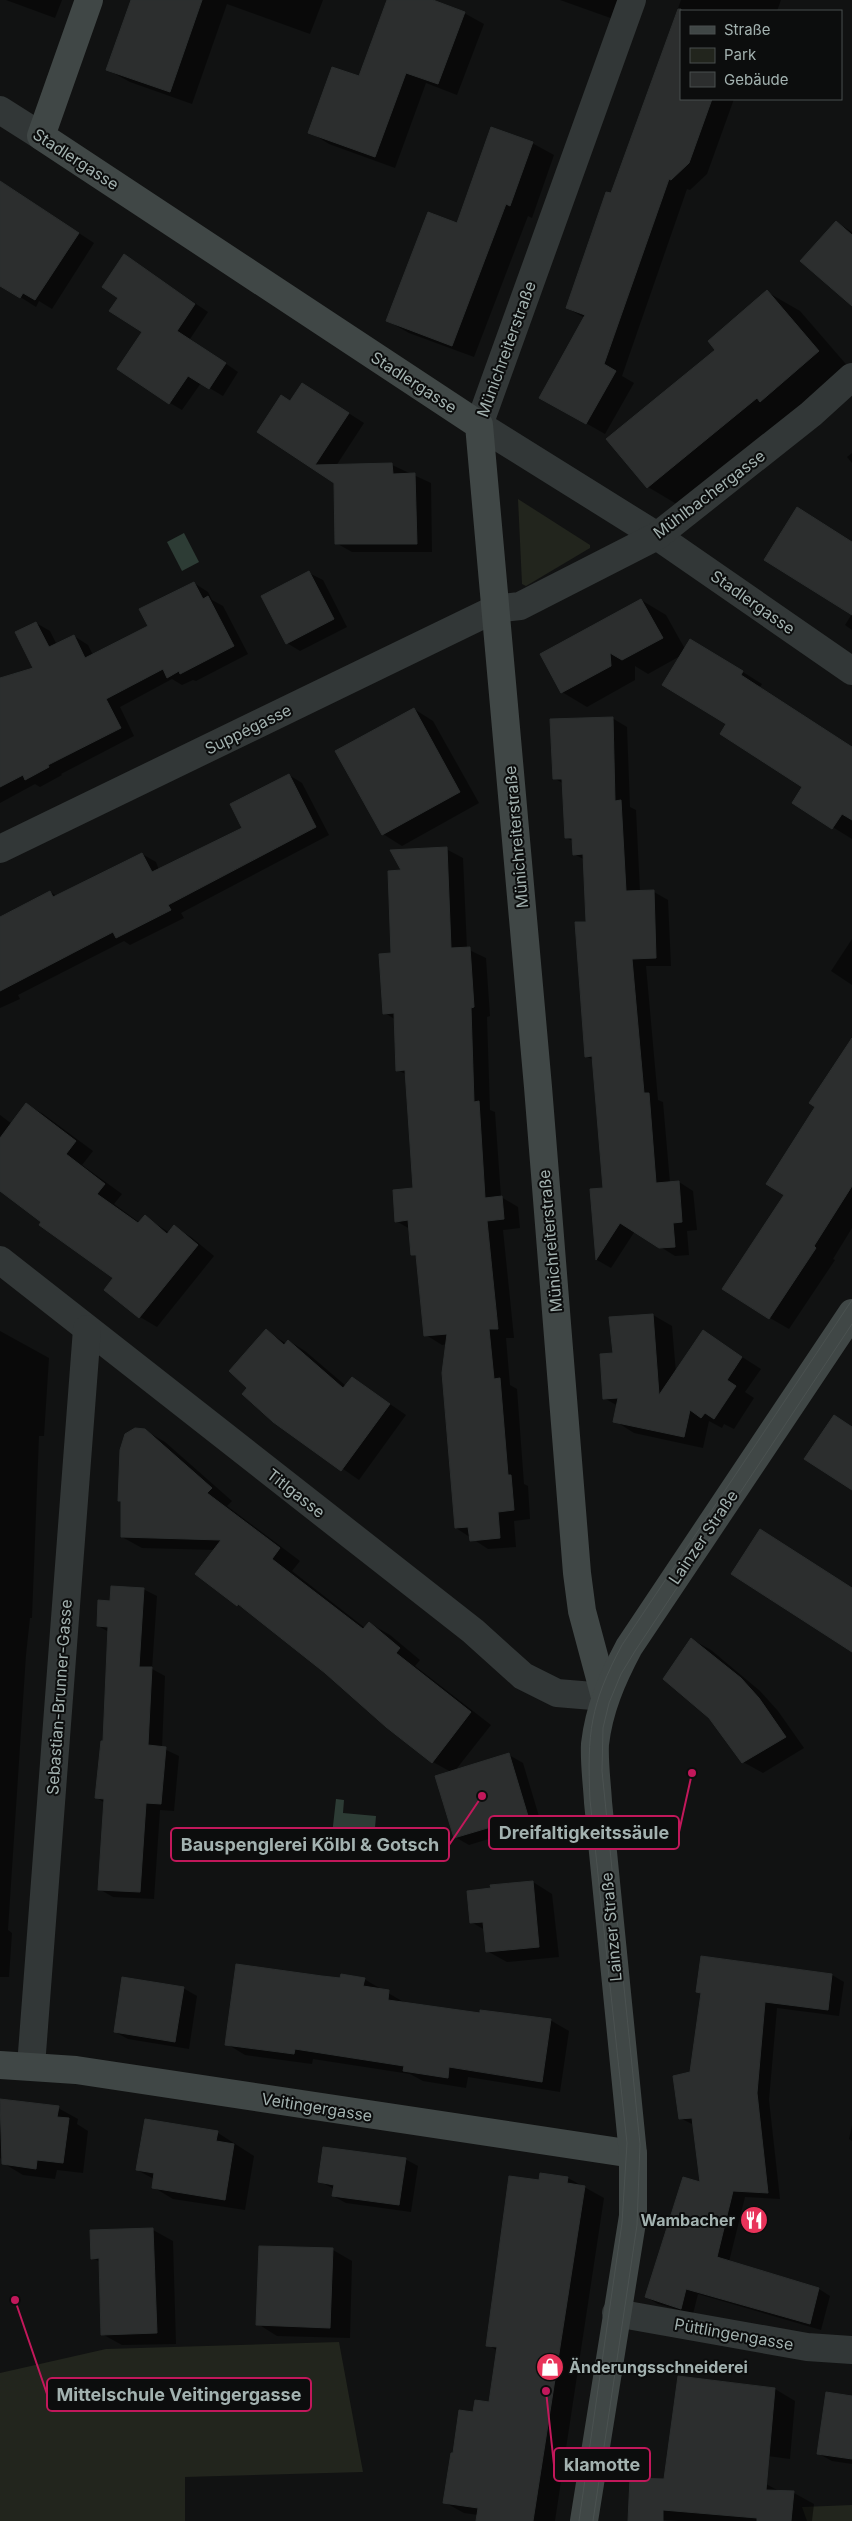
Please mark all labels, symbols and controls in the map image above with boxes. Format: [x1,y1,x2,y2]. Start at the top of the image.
legend [680,10,842,100]
text: Straße [724,20,771,39]
text: Park [724,45,757,64]
text: Gebäude [724,70,789,89]
street label: Stadlergasse [29,124,123,194]
street label: Münichreiterstraße [472,278,540,420]
street label: Stadlergasse [367,347,461,417]
street label: Mühlbachergasse [649,445,769,543]
street label: Stadlergasse [707,566,799,638]
street label: Suppégasse [202,699,294,759]
street label: Münichreiterstraße [500,765,532,909]
street label: Münichreiterstraße [534,1169,566,1313]
street label: Titlgasse [263,1464,329,1522]
street label: Lainzer Straße [664,1486,742,1588]
street label: Sebastian-Brunner-Gasse [42,1599,76,1795]
callout: Dreifaltigkeitssäule [489,1816,679,1849]
text: Dreifaltigkeitssäule [499,1822,669,1843]
callout: Bauspenglerei Kölbl & Gotsch [171,1828,449,1861]
text: Bauspenglerei Kölbl & Gotsch [181,1834,439,1855]
street label: Lainzer Straße [596,1872,626,1982]
street label: Veitingergasse [260,2088,374,2126]
restaurant icon: Wambacher [739,2205,769,2235]
place label: Wambacher [640,2210,735,2230]
street label: Püttlingengasse [673,2314,795,2354]
shop icon: Änderungsschneiderei [535,2352,565,2382]
place label: Änderungsschneiderei [569,2357,748,2377]
callout: Mittelschule Veitingergasse [47,2378,311,2411]
text: Mittelschule Veitingergasse [57,2384,302,2405]
callout: klamotte [554,2448,650,2481]
text: klamotte [564,2454,640,2475]

